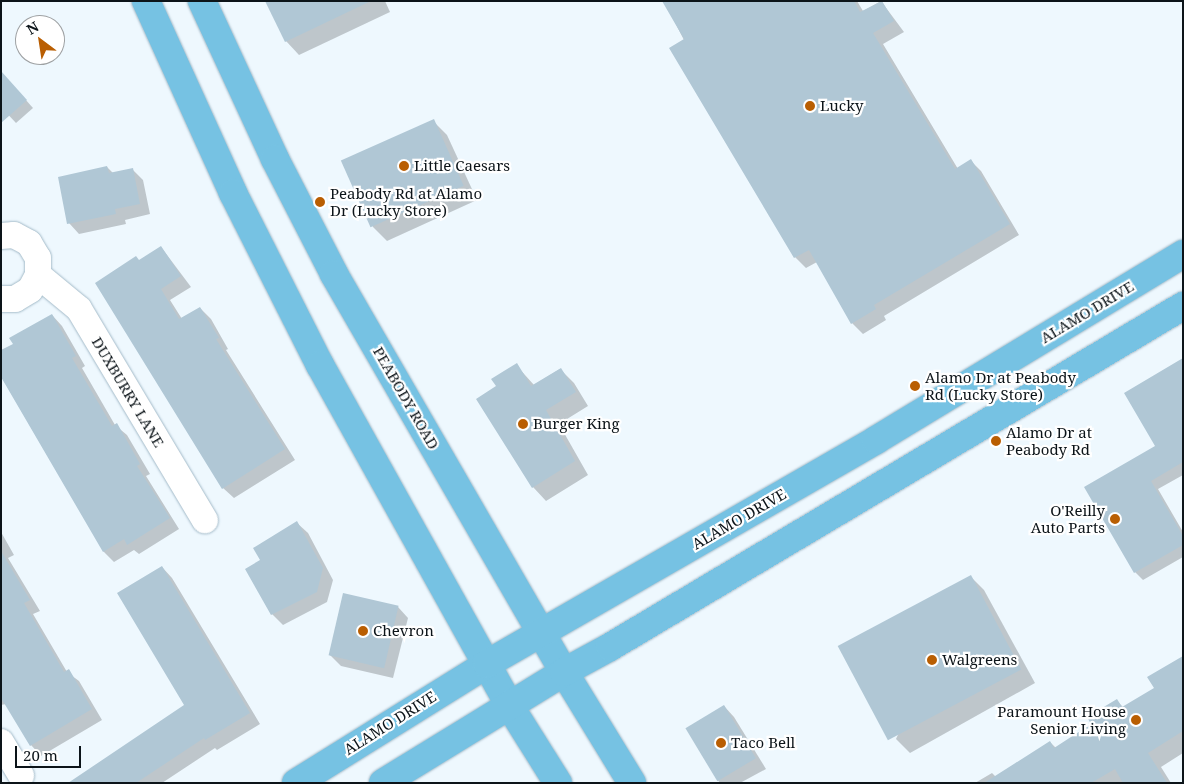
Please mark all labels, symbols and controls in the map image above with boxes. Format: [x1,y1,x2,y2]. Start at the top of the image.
north arrow [15,15,65,65]
text: N [23,17,42,39]
place label: Lucky [820,97,863,115]
marker: Lucky [804,100,816,112]
place label: Little Caesars [414,157,510,175]
marker: Little Caesars [398,160,410,172]
place label: Peabody Rd at Alamo Dr (Lucky Store) [330,184,482,219]
marker: Peabody Rd at Alamo Dr (Lucky Store) [314,196,326,208]
street label: ALAMO DRIVE [1037,277,1137,347]
street label: DUXBURRY LANE [88,334,168,450]
street label: PEABODY ROAD [369,343,443,453]
place label: Alamo Dr at Peabody Rd (Lucky Store) [925,368,1076,403]
marker: Alamo Dr at Peabody Rd (Lucky Store) [909,380,921,392]
place label: Burger King [533,415,620,433]
marker: Burger King [517,418,529,430]
place label: Alamo Dr at Peabody Rd [1006,423,1092,458]
marker: Alamo Dr at Peabody Rd [990,435,1002,447]
street label: ALAMO DRIVE [689,485,789,553]
place label: O'Reilly Auto Parts [1031,501,1105,536]
marker: O'Reilly Auto Parts [1109,513,1121,525]
place label: Chevron [373,622,434,640]
marker: Chevron [357,625,369,637]
place label: Walgreens [942,651,1017,669]
marker: Walgreens [926,654,938,666]
street label: ALAMO DRIVE [341,687,439,759]
place label: Paramount House Senior Living [997,702,1126,737]
marker: Paramount House Senior Living [1130,714,1142,726]
place label: Taco Bell [731,734,795,752]
scale bar [18,736,84,768]
marker: Taco Bell [715,737,727,749]
text: 20 m [23,745,58,765]

